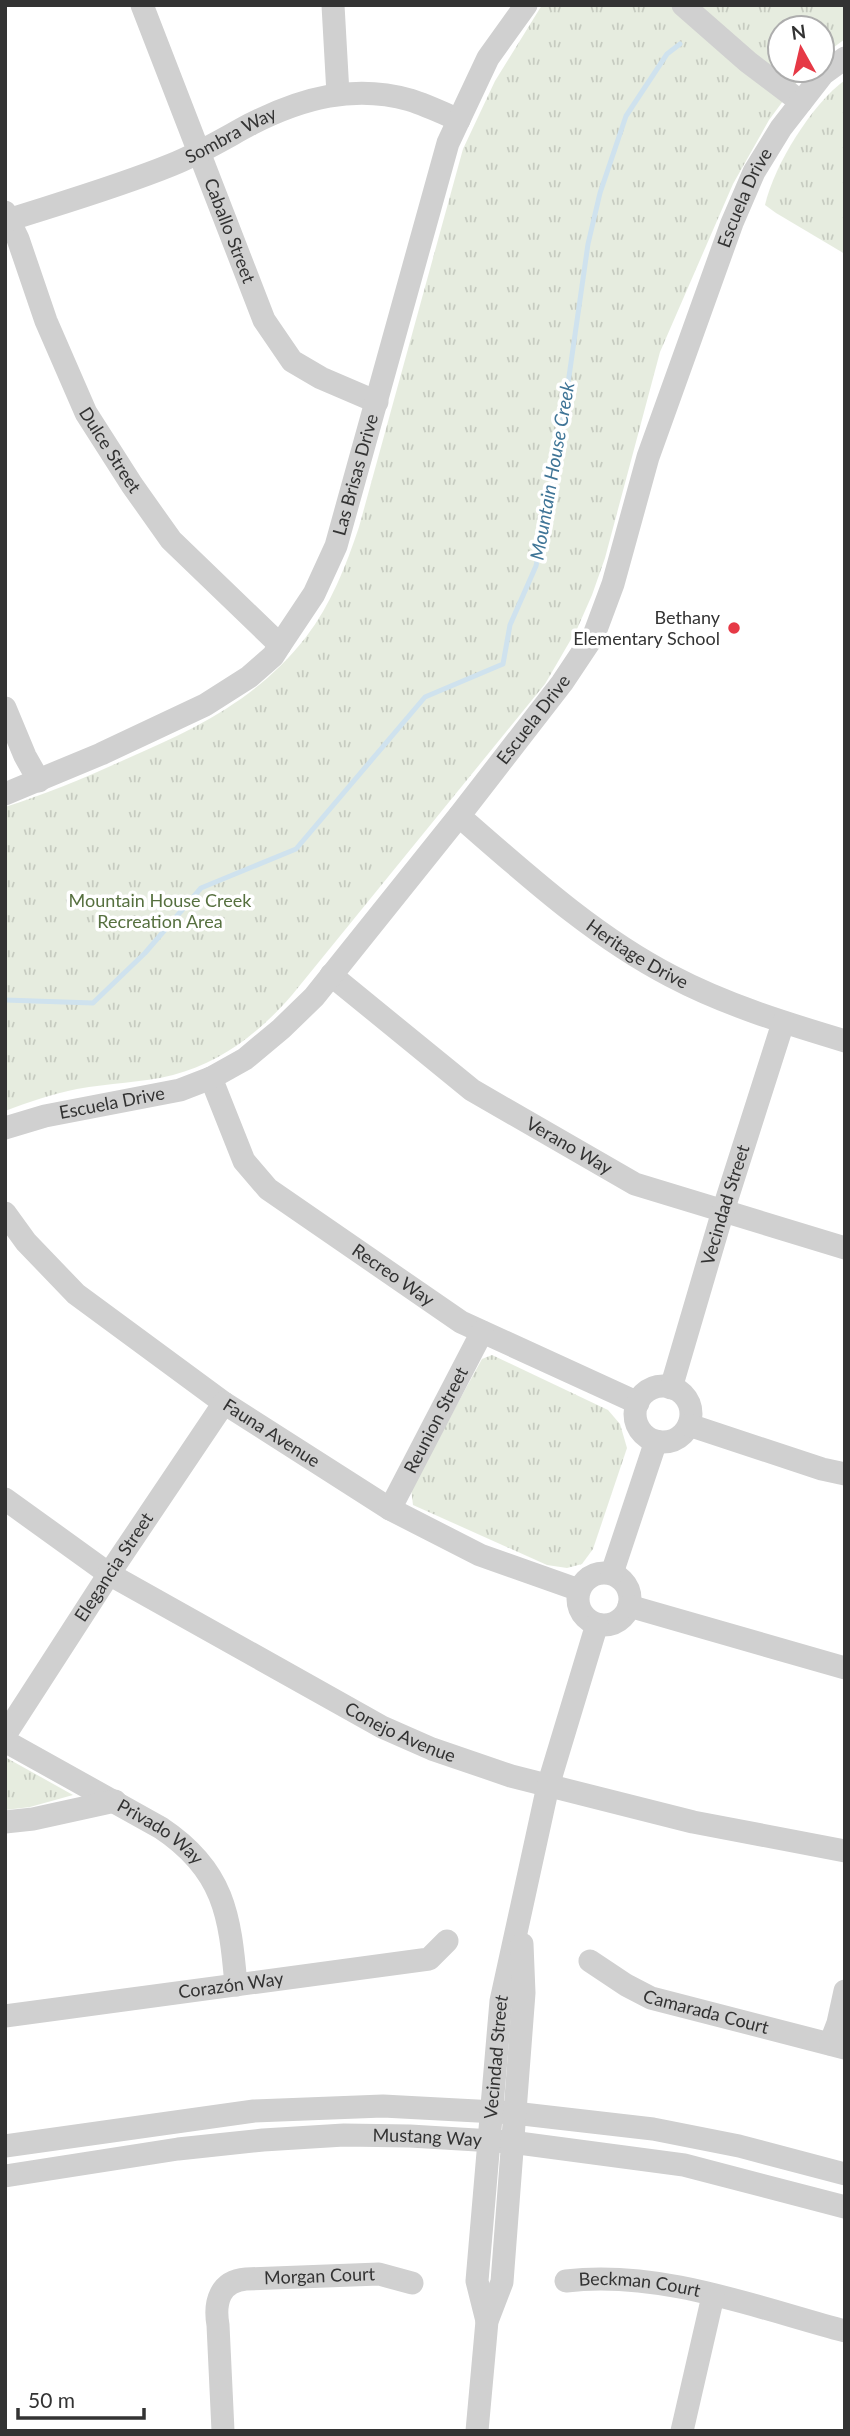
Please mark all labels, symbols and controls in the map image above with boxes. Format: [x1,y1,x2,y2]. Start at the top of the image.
north arrow [766,14,836,84]
text: N [790,19,807,44]
street label: Sombra Way [181,101,280,167]
street label: Escuela Drive [712,143,776,250]
street label: Caballo Street [200,175,261,286]
water label: Mountain House Creek [525,379,579,562]
street label: Dulce Street [75,402,146,497]
street label: Las Brisas Drive [327,411,382,538]
place label: Bethany Elementary School [573,606,721,649]
marker: Bethany Elementary School [726,620,742,636]
street label: Escuela Drive [491,670,574,768]
park label: Mountain House Creek Recreation Area [69,889,252,932]
street label: Heritage Drive [582,914,692,993]
street label: Escuela Drive [57,1081,166,1123]
street label: Verano Way [522,1112,617,1179]
street label: Vecindad Street [696,1141,754,1267]
street label: Recreo Way [348,1238,439,1311]
street label: Reunion Street [399,1362,472,1477]
street label: Fauna Avenue [219,1393,324,1471]
street label: Elegancia Street [69,1507,158,1626]
street label: Conejo Avenue [341,1696,459,1766]
street label: Privado Way [114,1794,209,1869]
street label: Corazón Way [177,1967,285,2003]
street label: Camarada Court [639,1984,772,2038]
street label: Vecindad Street [479,1992,512,2120]
street label: Mustang Way [372,2123,483,2150]
street label: Morgan Court [264,2262,376,2288]
street label: Beckman Court [578,2267,703,2301]
scale bar [18,2376,144,2420]
text: 50 m [28,2387,75,2412]

